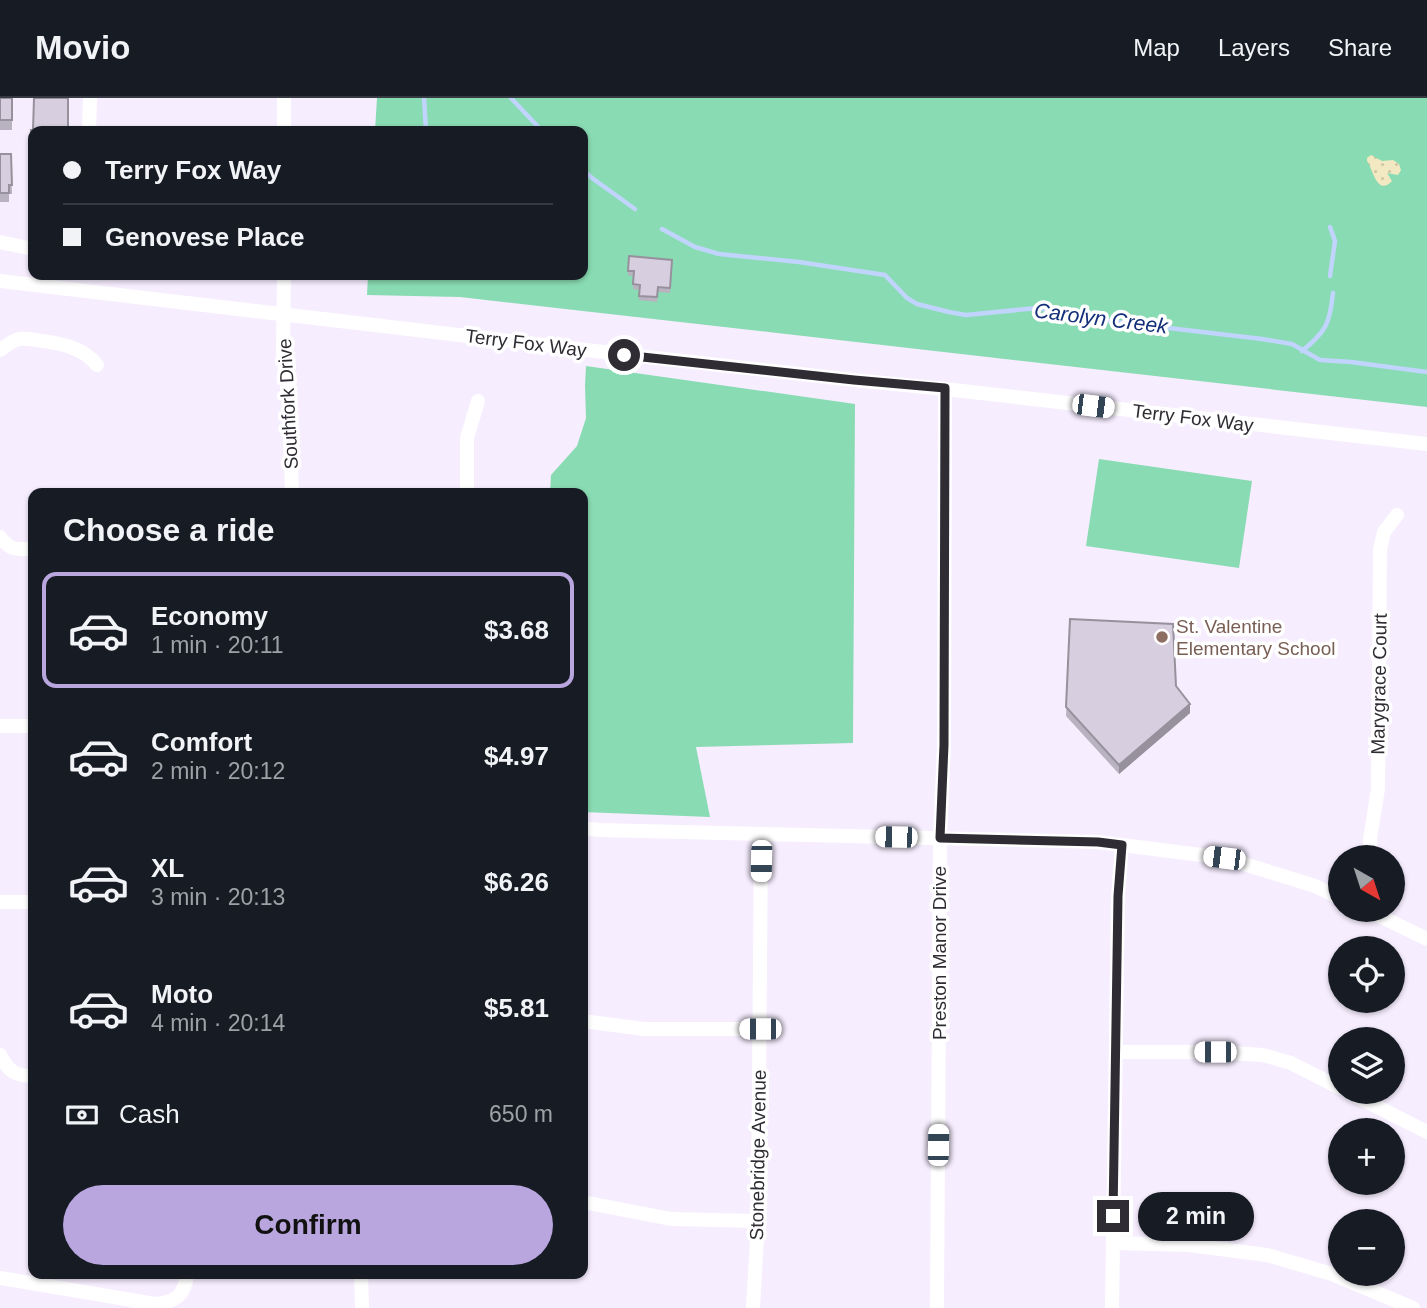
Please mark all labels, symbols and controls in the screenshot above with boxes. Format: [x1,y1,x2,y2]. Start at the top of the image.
text: Movio [35,29,130,66]
text: Map [1133,34,1180,61]
text: Layers [1218,34,1290,61]
text: Share [1328,34,1392,61]
text: Terry Fox Way [105,155,281,185]
text: Genovese Place [105,222,304,252]
water label: Carolyn Creek [1033,298,1170,338]
street label: Terry Fox Way [464,325,588,361]
street label: Southfork Drive [274,338,302,470]
route start [608,339,640,371]
car [1071,393,1116,419]
street label: Terry Fox Way [1131,400,1255,436]
text: Choose a ride [63,512,275,548]
icon: car [67,599,130,662]
text: Economy [151,601,268,631]
street label: Marygrace Court [1367,612,1391,755]
text: $3.68 [484,615,549,645]
place label: St. Valentine Elementary School [1176,616,1335,659]
marker: St. Valentine Elementary School [1154,629,1170,645]
text: 1 min · 20:11 [151,632,284,658]
icon: car [67,725,130,788]
text: Comfort [151,727,252,757]
text: $4.97 [484,741,549,771]
text: 2 min · 20:12 [151,758,285,784]
car [875,826,918,848]
car [751,840,772,882]
car [1202,845,1247,871]
north arrow [1328,845,1405,922]
map controls [1328,845,1405,1286]
icon: car [67,851,130,914]
text: XL [151,853,184,883]
street label: Preston Manor Drive [929,866,950,1040]
text: $6.26 [484,867,549,897]
text: 3 min · 20:13 [151,884,285,910]
button: locate [1328,936,1405,1013]
icon: car [67,977,130,1040]
text: Moto [151,979,213,1009]
text: $5.81 [484,993,549,1023]
text: 4 min · 20:14 [151,1010,285,1036]
car [740,1019,782,1040]
button: layers [1328,1027,1405,1104]
car [1195,1042,1237,1063]
street label: Stonebridge Avenue [746,1069,770,1241]
icon: cash [63,1096,101,1134]
text: Cash [119,1099,180,1129]
text: 650 m [489,1101,553,1127]
button: + [1328,1118,1405,1195]
car [928,1124,949,1166]
button: Confirm [63,1185,553,1265]
callout: 2 min [1138,1192,1253,1240]
route end [1097,1200,1129,1232]
text: 2 min [1166,1203,1226,1229]
button: − [1328,1209,1405,1286]

